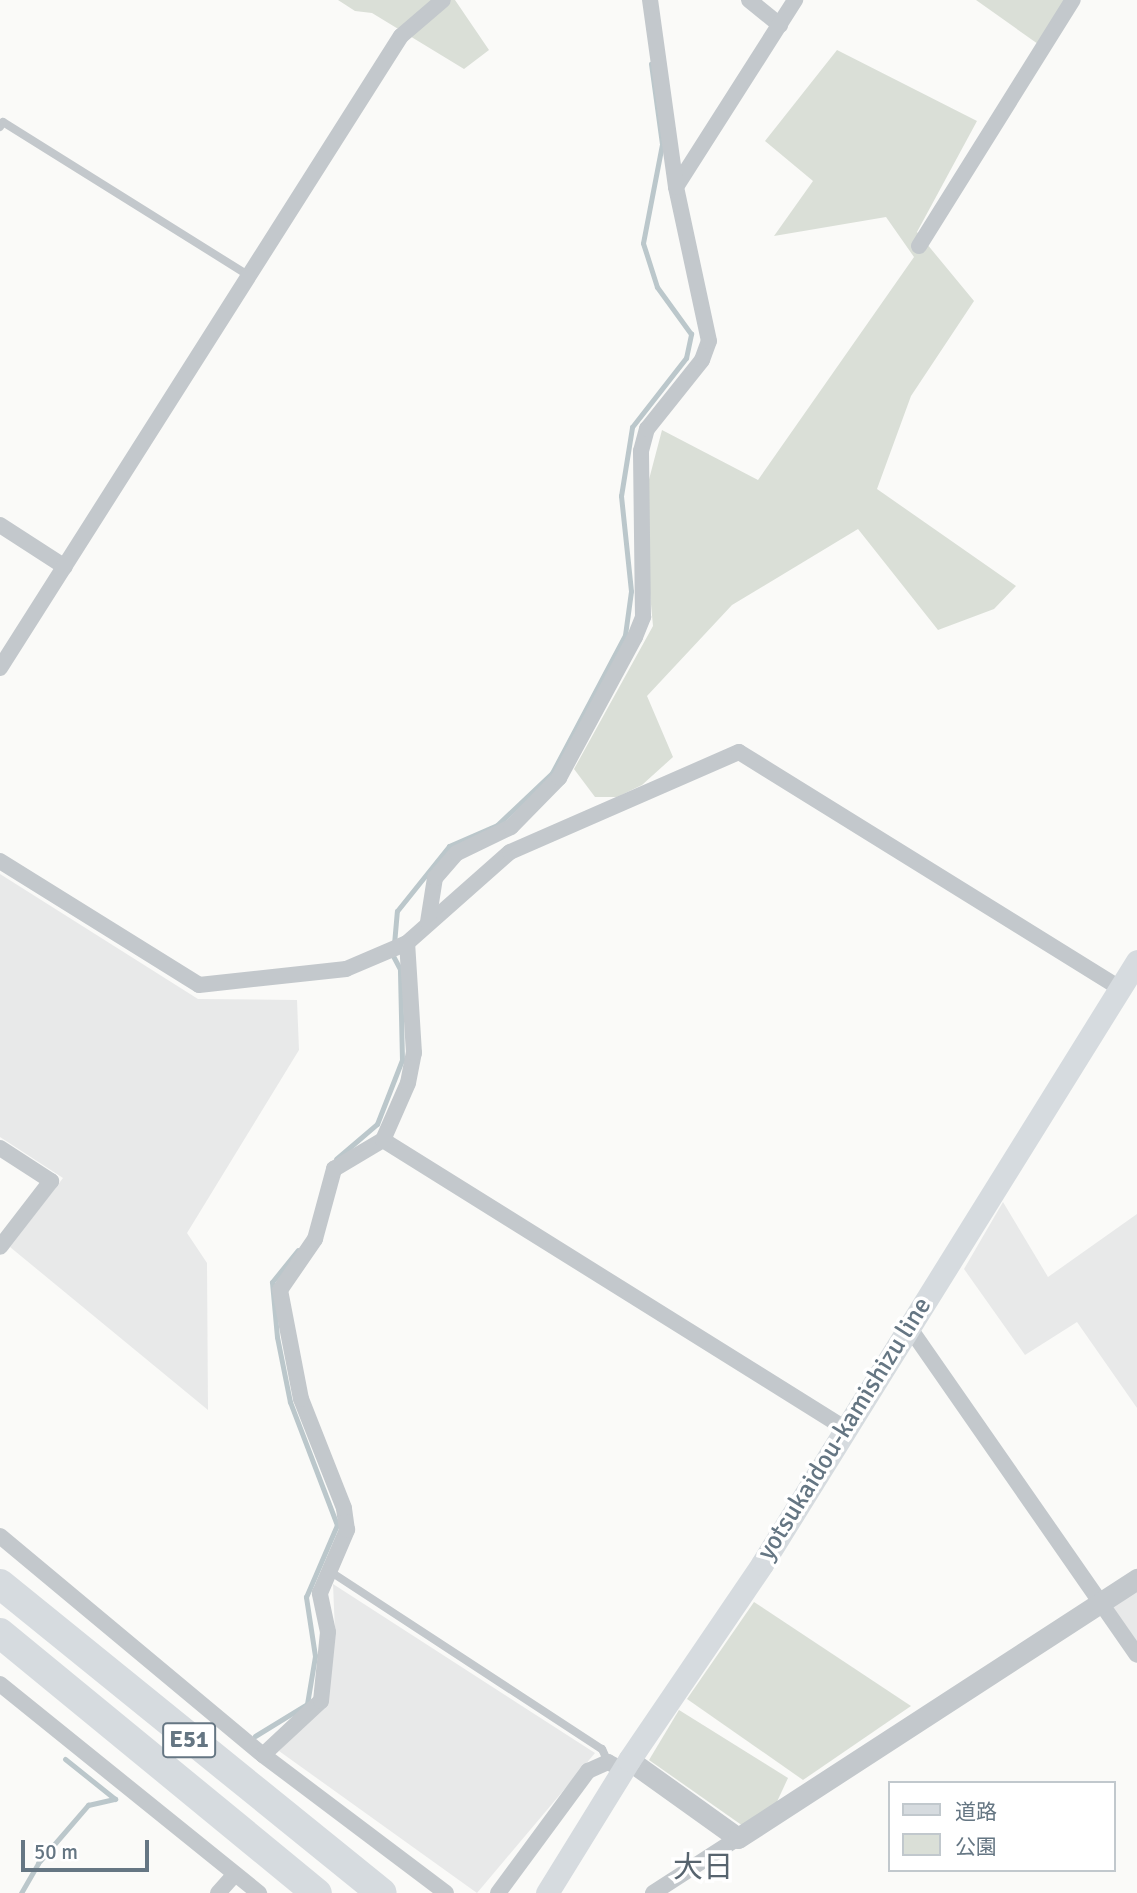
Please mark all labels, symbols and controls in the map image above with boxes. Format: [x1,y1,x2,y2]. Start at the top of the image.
street label: yotsukaidou-kamishizu line [751,1292,939,1566]
road number: E51 [161,1720,217,1760]
legend [888,1781,1116,1872]
text: 道路 [955,1799,997,1825]
scale bar [24,1826,152,1870]
text: 公園 [955,1834,997,1860]
text: 50 m [34,1839,78,1865]
district label: 大日 [673,1850,733,1886]

